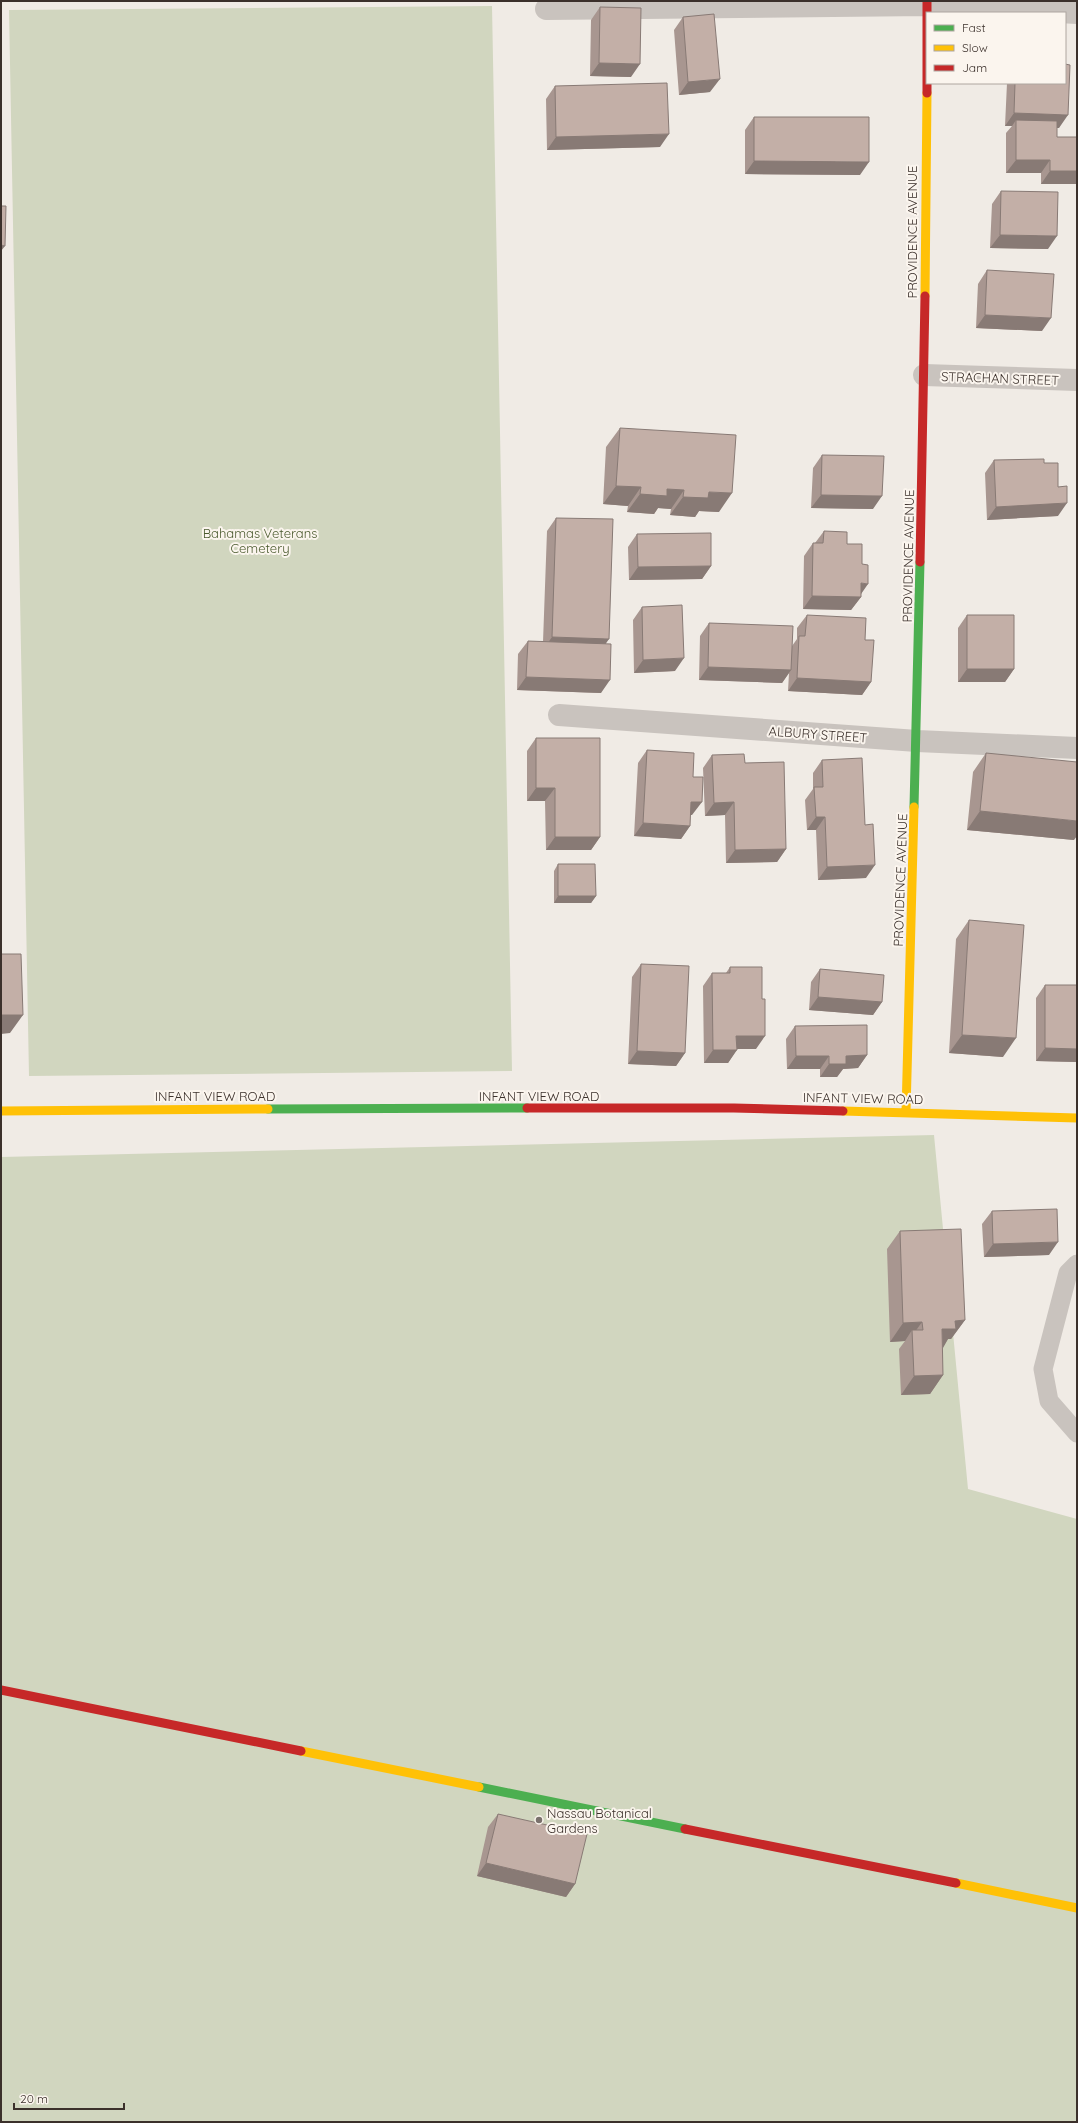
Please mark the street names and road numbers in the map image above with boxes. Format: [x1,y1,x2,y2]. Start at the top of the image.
street label: PROVIDENCE AVENUE [904,165,920,299]
street label: STRACHAN STREET [941,368,1059,388]
street label: PROVIDENCE AVENUE [899,489,917,623]
street label: ALBURY STREET [768,723,868,745]
street label: PROVIDENCE AVENUE [890,813,910,947]
street label: INFANT VIEW ROAD [155,1088,275,1104]
street label: INFANT VIEW ROAD [479,1088,599,1104]
street label: INFANT VIEW ROAD [803,1089,923,1107]

